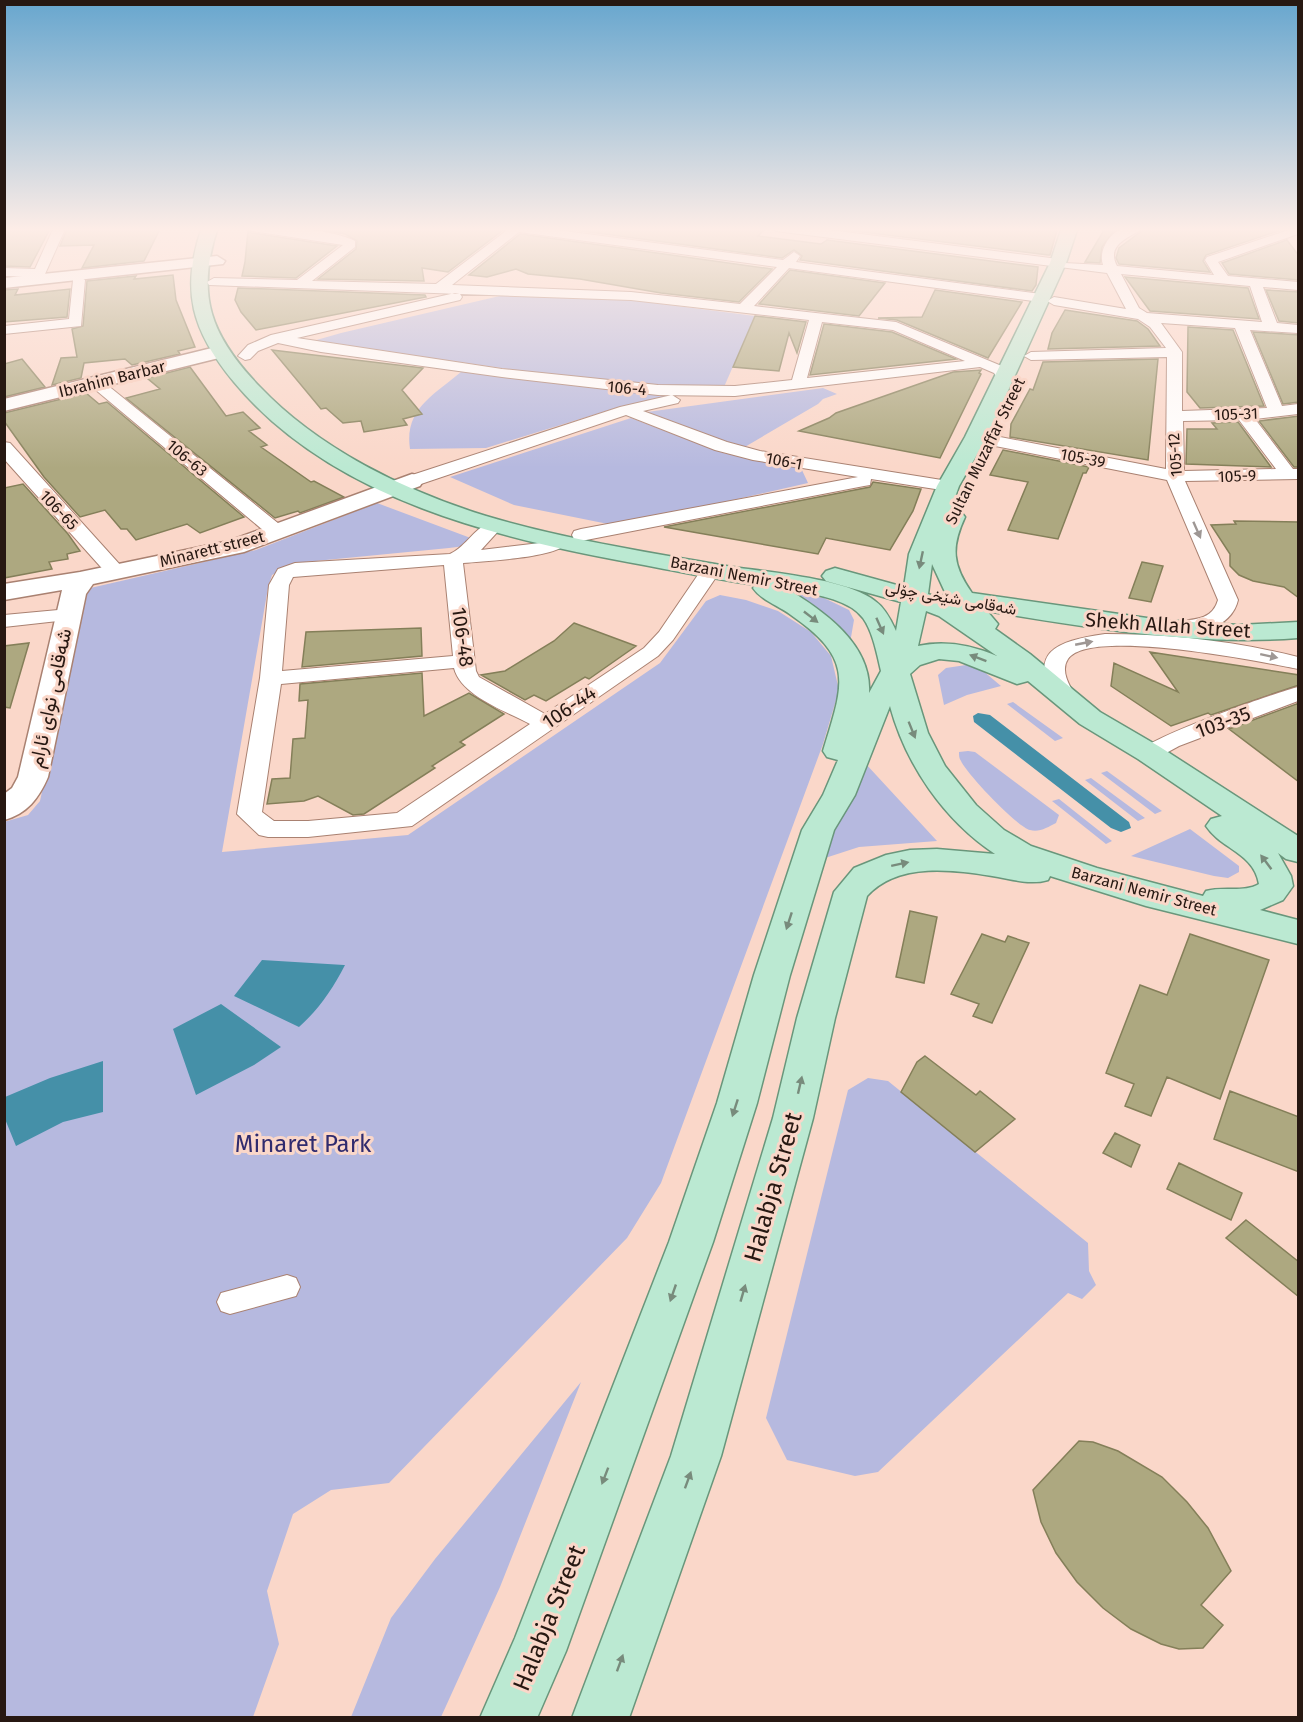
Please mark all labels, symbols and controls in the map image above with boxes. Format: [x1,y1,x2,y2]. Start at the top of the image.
street label: Ibrahim Barbar [57,356,168,401]
street label: Sultan Muzaffar Street [941,374,1029,527]
street label: 106-4 [607,377,648,399]
street label: 105-31 [1214,404,1258,424]
street label: 105-12 [1164,432,1186,478]
street label: 106-63 [163,436,211,480]
street label: 105-39 [1059,444,1107,472]
street label: 106-1 [764,448,804,474]
street label: 105-9 [1217,466,1257,486]
street label: 106-65 [36,486,82,534]
one-way arrow [1192,521,1202,539]
street label: Minarett street [158,527,267,571]
one-way arrow [916,551,925,570]
street label: Barzani Nemir Street [669,552,820,600]
street label: شەقامی شێخی چۆلی [884,577,1018,621]
street label: 106-48 [447,606,479,668]
street label: Shekh Allah Street [1084,607,1252,643]
one-way arrow [803,610,819,623]
one-way arrow [875,617,885,635]
street label: شەقامی نوای ئارام [24,626,77,770]
one-way arrow [1075,638,1094,647]
one-way arrow [1260,652,1279,661]
one-way arrow [968,653,986,663]
street label: 106-44 [538,680,601,734]
street label: 103-35 [1192,701,1254,743]
one-way arrow [907,721,917,739]
one-way arrow [1259,854,1272,870]
one-way arrow [891,859,910,868]
street label: Barzani Nemir Street [1069,862,1219,920]
one-way arrow [784,912,794,930]
one-way arrow [796,1075,806,1094]
one-way arrow [730,1099,739,1117]
street label: Halabja Street [738,1109,808,1265]
park label: Minaret Park [235,1130,372,1158]
one-way arrow [667,1284,677,1302]
one-way arrow [739,1284,748,1302]
one-way arrow [600,1467,610,1485]
one-way arrow [683,1471,693,1489]
street label: Halabja Street [507,1541,591,1695]
one-way arrow [615,1653,625,1671]

